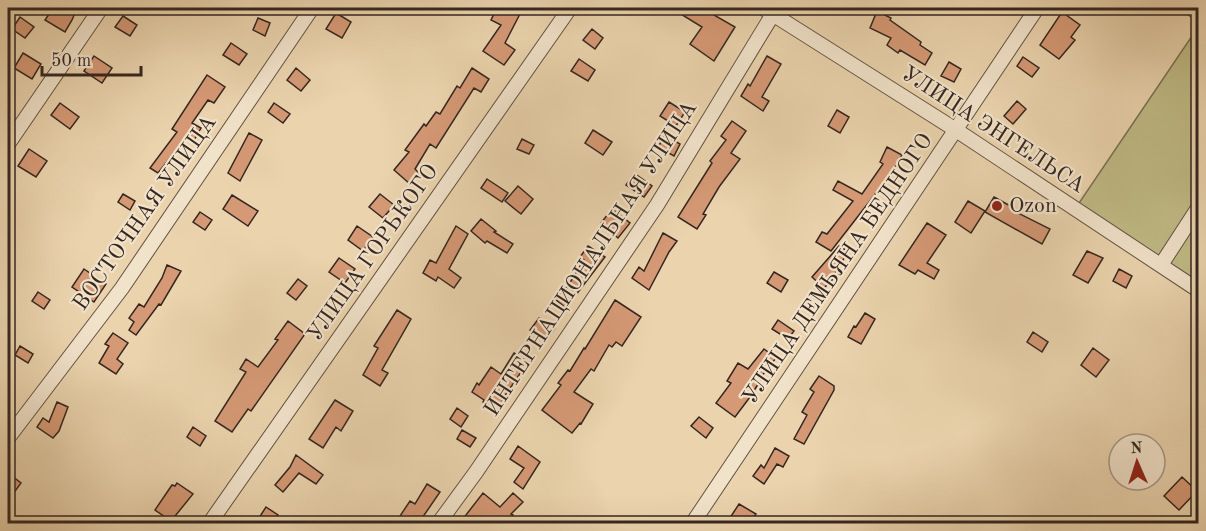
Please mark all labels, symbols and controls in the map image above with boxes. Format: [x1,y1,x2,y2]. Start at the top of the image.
scale bar [42,39,141,77]
text: 50 m [51,52,91,70]
street label: УЛИЦА ЭНГЕЛЬСА [897,63,1089,198]
street label: ИНТЕРНАЦИОНАЛЬНАЯ УЛИЦА [481,97,701,421]
street label: ВОСТОЧНАЯ УЛИЦА [69,111,221,315]
street label: УЛИЦА ДЕМЬЯНА БЕДНОГО [739,130,937,408]
street label: УЛИЦА ГОРЬКОГО [303,160,443,346]
place label: Ozon [1009,195,1057,217]
marker: Ozon [990,199,1004,213]
north arrow [1107,432,1167,492]
text: N [1130,441,1144,457]

